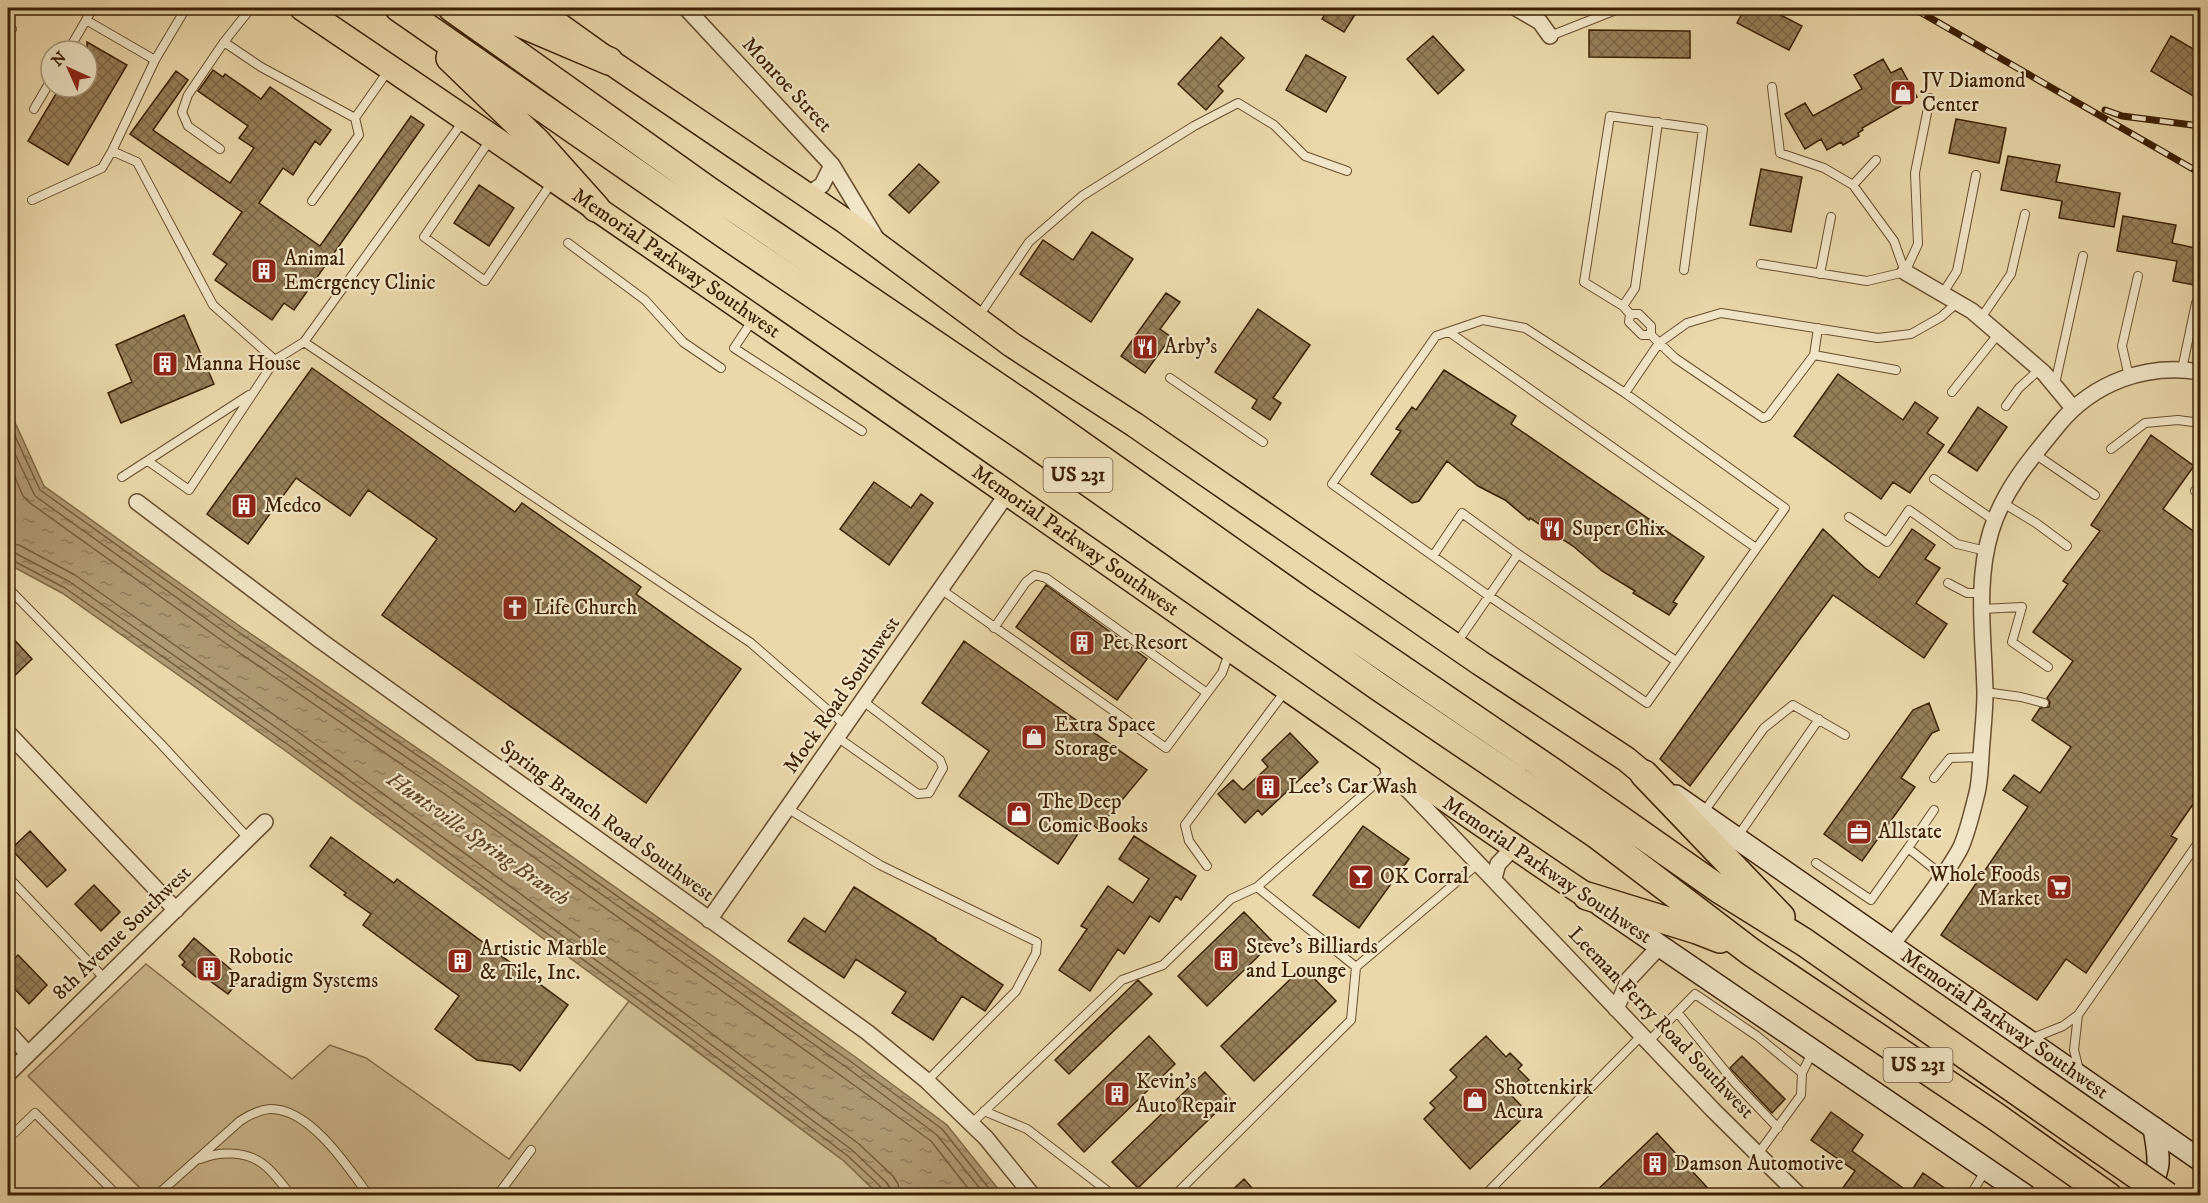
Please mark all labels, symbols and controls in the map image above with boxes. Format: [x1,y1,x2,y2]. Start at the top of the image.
street label: Monroe Street [736,32,838,138]
north arrow [39,39,99,99]
text: N [47,47,71,71]
place label: JV Diamond Center [1920,68,2026,118]
shop icon: JV Diamond Center [1888,78,1918,108]
street label: Memorial Parkway Southwest [567,183,786,344]
place label: Animal Emergency Clinic [284,246,436,296]
building icon: Animal Emergency Clinic [249,256,279,286]
restaurant icon: Arby's [1130,332,1160,362]
place label: Arby's [1164,334,1217,360]
building icon: Manna House [150,349,180,379]
place label: Manna House [184,351,301,377]
road number: US 231 [1044,458,1112,492]
street label: Memorial Parkway Southwest [967,459,1184,622]
building icon: Medco [229,491,259,521]
place label: Medco [264,493,321,519]
restaurant icon: Super Chix [1537,514,1567,544]
place label: Super Chix [1572,516,1665,542]
church icon: Life Church [500,593,530,623]
place label: Life Church [534,595,637,621]
street label: Mock Road Southwest [778,611,906,779]
building icon: Pet Resort [1067,628,1097,658]
place label: Pet Resort [1102,630,1188,656]
place label: Extra Space Storage [1054,712,1156,762]
shop icon: Extra Space Storage [1019,722,1049,752]
street label: Spring Branch Road Southwest [495,734,719,908]
water label: Huntsville Spring Branch [381,765,575,912]
building icon: Lee's Car Wash [1253,772,1283,802]
place label: Lee's Car Wash [1288,774,1417,800]
place label: The Deep Comic Books [1038,789,1148,839]
street label: Memorial Parkway Southwest [1437,790,1657,950]
shop icon: The Deep Comic Books [1004,799,1034,829]
office icon: Allstate [1844,817,1874,847]
place label: Allstate [1878,819,1942,845]
street label: 8th Avenue Southwest [47,860,197,1006]
bar icon: OK Corral [1346,862,1376,892]
place label: Whole Foods Market [1929,862,2040,912]
place label: OK Corral [1380,864,1470,890]
supermarket icon: Whole Foods Market [2044,872,2074,902]
street label: Leeman Ferry Road Southwest [1563,922,1760,1125]
place label: Steve's Billiards and Lounge [1246,934,1378,984]
place label: Artistic Marble & Tile, Inc. [480,936,607,986]
street label: Memorial Parkway Southwest [1896,943,2114,1106]
place label: Robotic Paradigm Systems [228,944,378,994]
building icon: Steve's Billiards and Lounge [1211,944,1241,974]
building icon: Artistic Marble & Tile, Inc. [445,946,475,976]
building icon: Robotic Paradigm Systems [194,954,224,984]
road number: US 231 [1884,1048,1952,1082]
place label: Kevin's Auto Repair [1136,1069,1236,1119]
place label: Shottenkirk Acura [1494,1075,1594,1125]
building icon: Kevin's Auto Repair [1102,1079,1132,1109]
shop icon: Shottenkirk Acura [1460,1085,1490,1115]
building icon: Damson Automotive [1640,1149,1670,1179]
place label: Damson Automotive [1674,1151,1844,1177]

